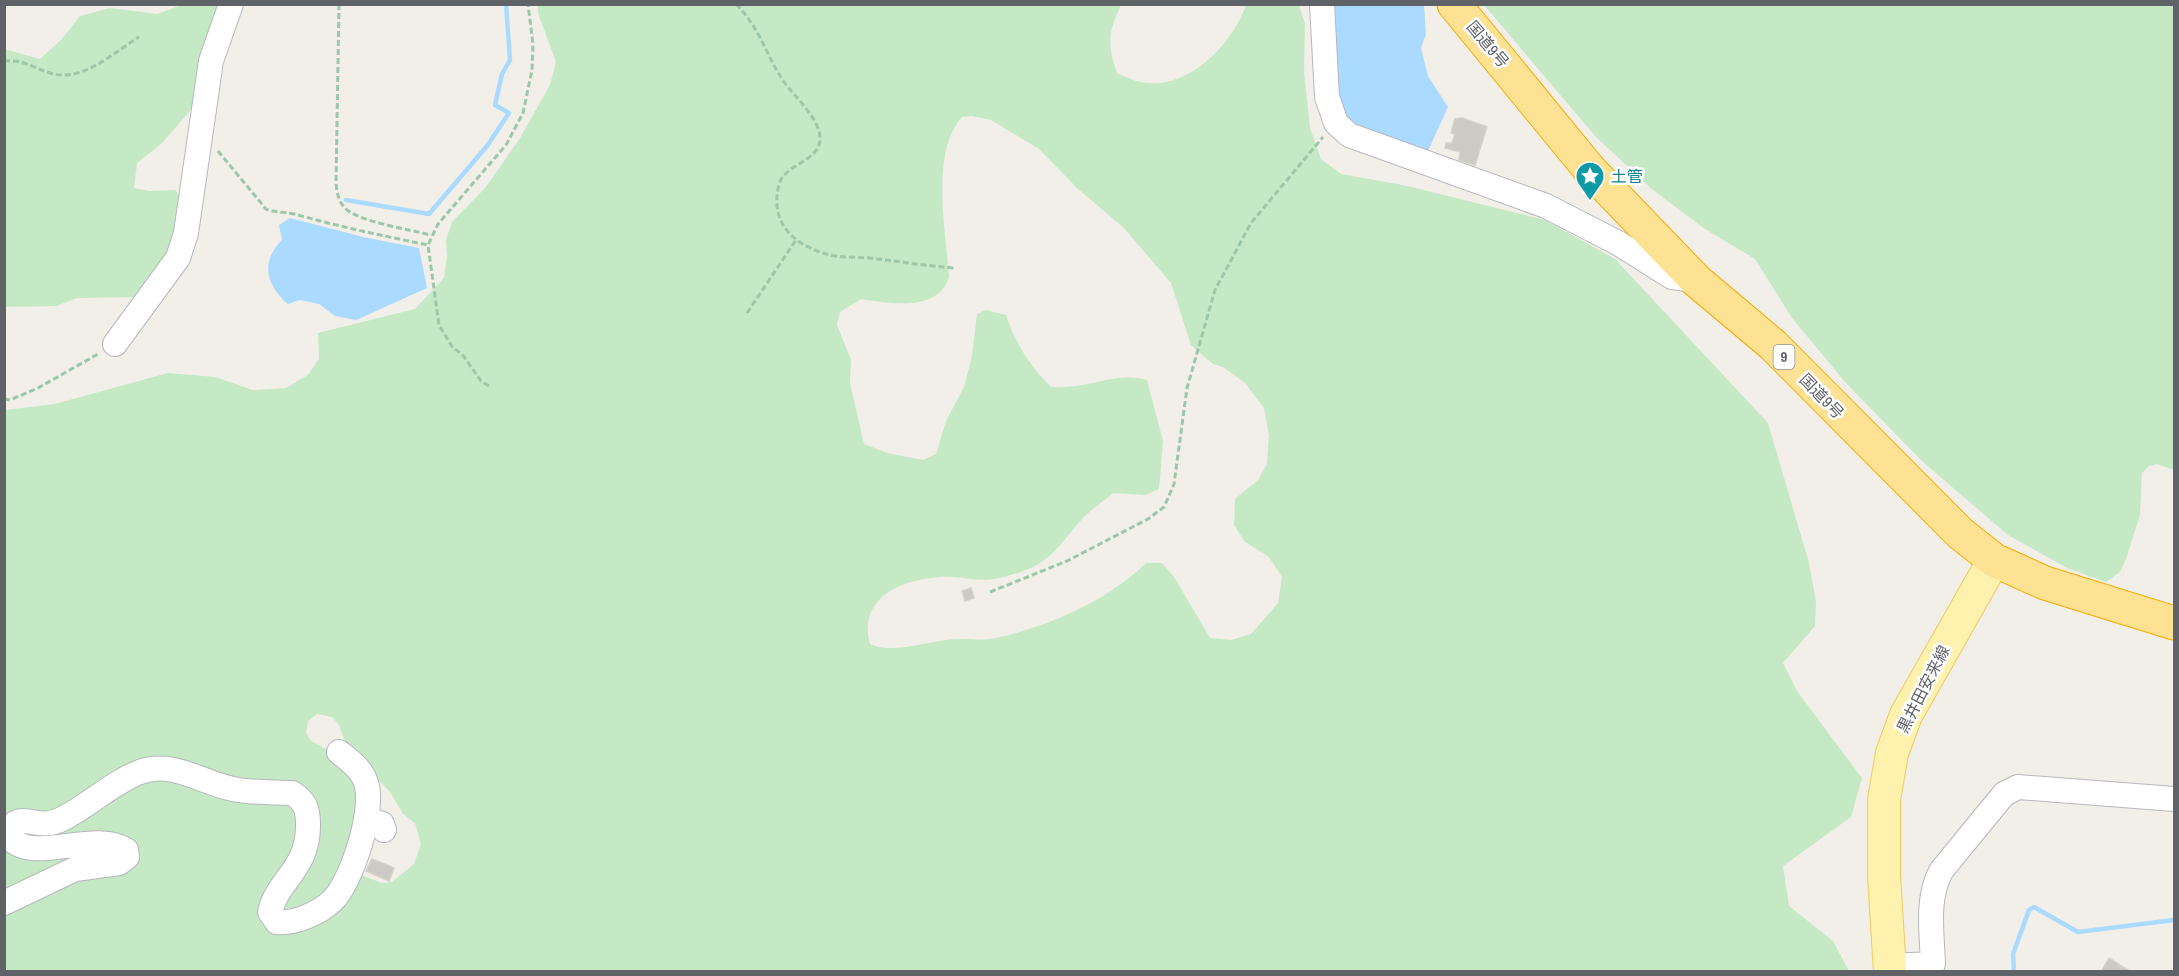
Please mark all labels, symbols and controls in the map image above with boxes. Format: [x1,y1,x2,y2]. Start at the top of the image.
street label: 国道9号 [1462,16,1514,72]
place icon: 土管 [1574,160,1606,202]
place label: 土管 [1611,165,1643,187]
road number: 9 [1774,345,1794,369]
street label: 国道9号 [1795,368,1849,424]
street label: 黒井田安来線 [1891,641,1955,737]

